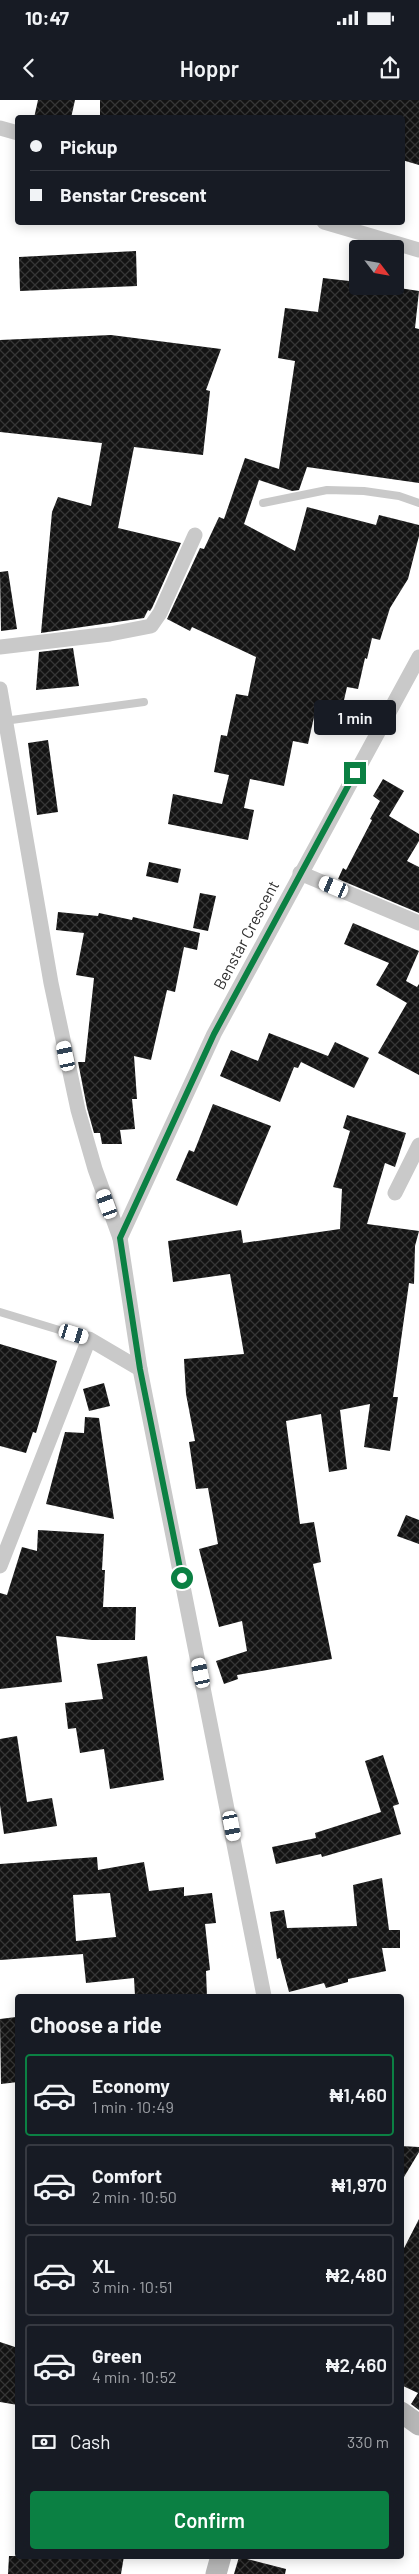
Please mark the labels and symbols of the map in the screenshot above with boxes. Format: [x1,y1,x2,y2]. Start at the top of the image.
north arrow [349,240,404,295]
callout: 1 min [314,700,396,736]
route end [344,762,366,784]
car [317,874,350,900]
street label: Benstar Crescent [209,877,282,993]
car [55,1040,76,1072]
car [94,1187,119,1221]
car [57,1322,90,1346]
route start [171,1567,193,1589]
car [190,1657,211,1689]
car [221,1810,242,1842]

